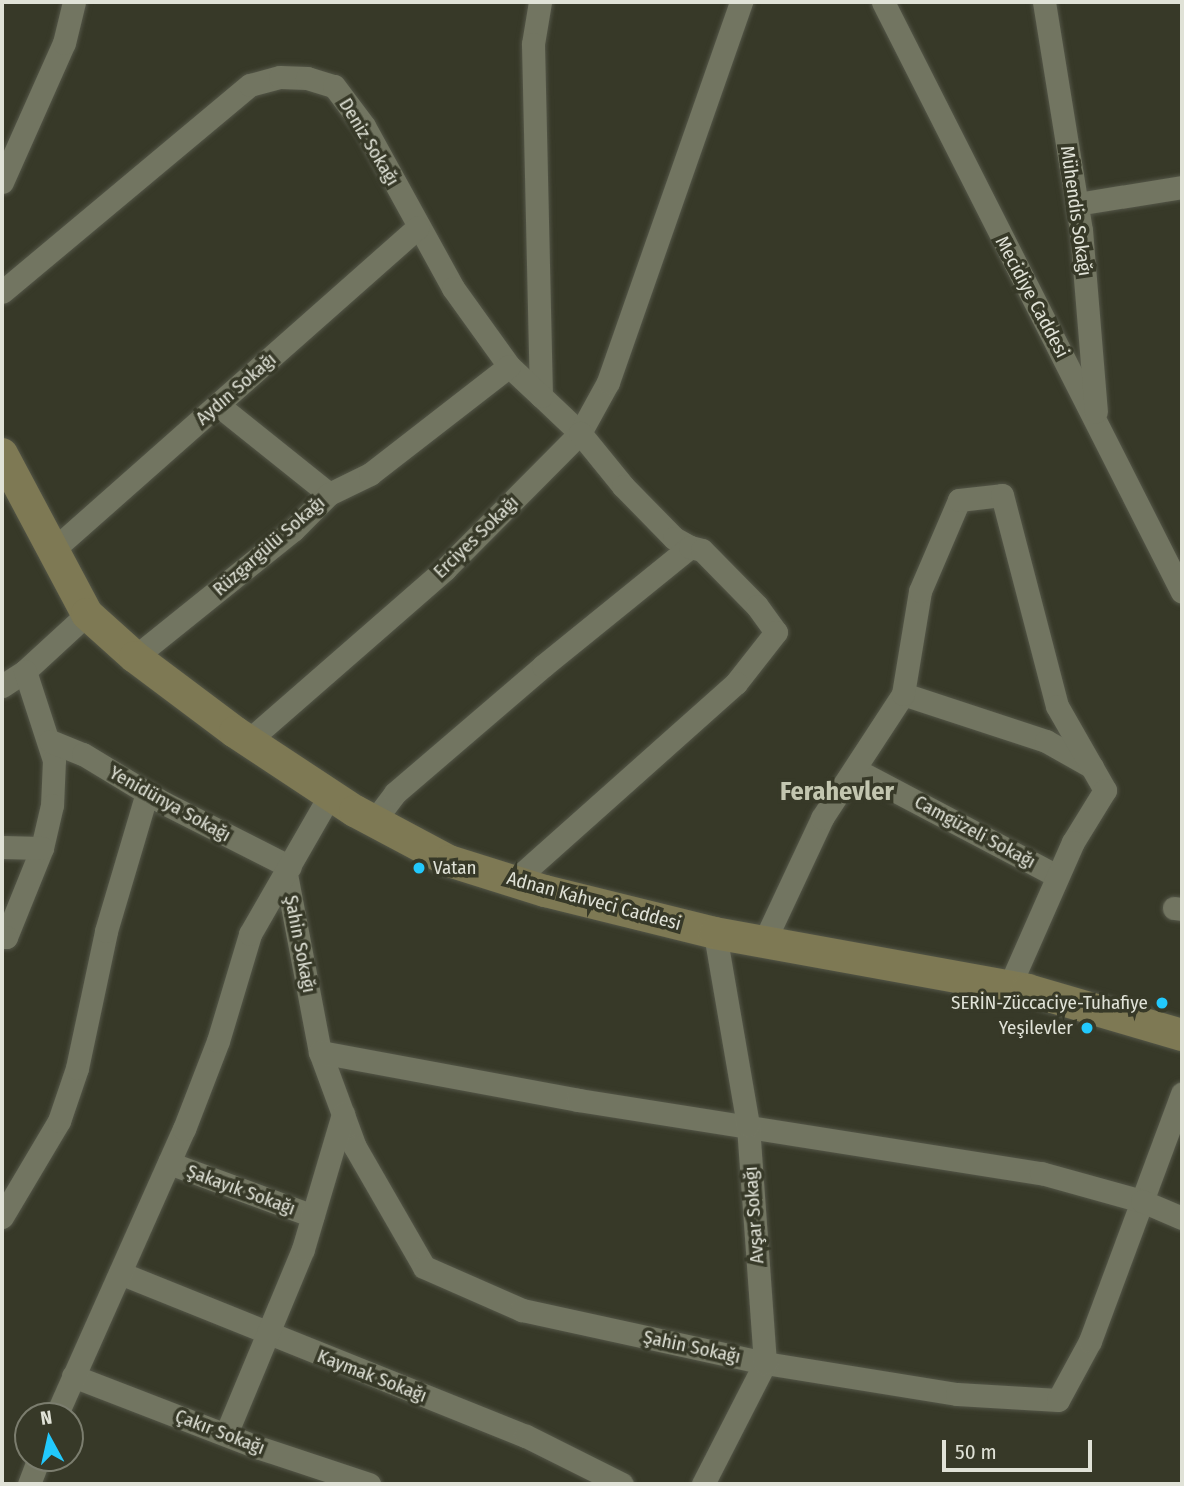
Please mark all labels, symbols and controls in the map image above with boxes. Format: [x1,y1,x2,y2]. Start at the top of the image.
street label: Deniz Sokağı [334,94,404,190]
street label: Mühendis Sokağı [1056,144,1096,278]
street label: Mecidiye Caddesi [990,232,1074,362]
street label: Aydın Sokağı [191,348,281,430]
street label: Rüzgargülü Sokağı [208,491,330,601]
street label: Erciyes Sokağı [429,491,523,583]
street label: Yenidünya Sokağı [105,761,235,847]
district label: Ferahevler [780,776,894,808]
street label: Camgüzeli Sokağı [911,791,1039,873]
place label: Vatan [433,857,477,879]
marker: Vatan [411,860,427,876]
street label: Adnan Kahveci Caddesi [504,867,684,935]
street label: Şahin Sokağı [279,893,321,995]
place label: SERİN-Züccaciye-Tuhafiye [951,992,1148,1014]
marker: SERİN-Züccaciye-Tuhafiye [1154,995,1170,1011]
place label: Yeşilevler [999,1017,1073,1039]
marker: Yeşilevler [1079,1020,1095,1036]
street label: Şakayık Sokağı [184,1160,298,1220]
street label: Avşar Sokağı [739,1166,769,1264]
street label: Şahin Sokağı [641,1326,743,1368]
street label: Kaymak Sokağı [314,1345,430,1407]
north arrow [14,1402,84,1472]
street label: Çakır Sokağı [172,1404,268,1460]
text: N [39,1406,54,1430]
scale bar [946,1426,1096,1470]
text: 50 m [955,1439,997,1465]

